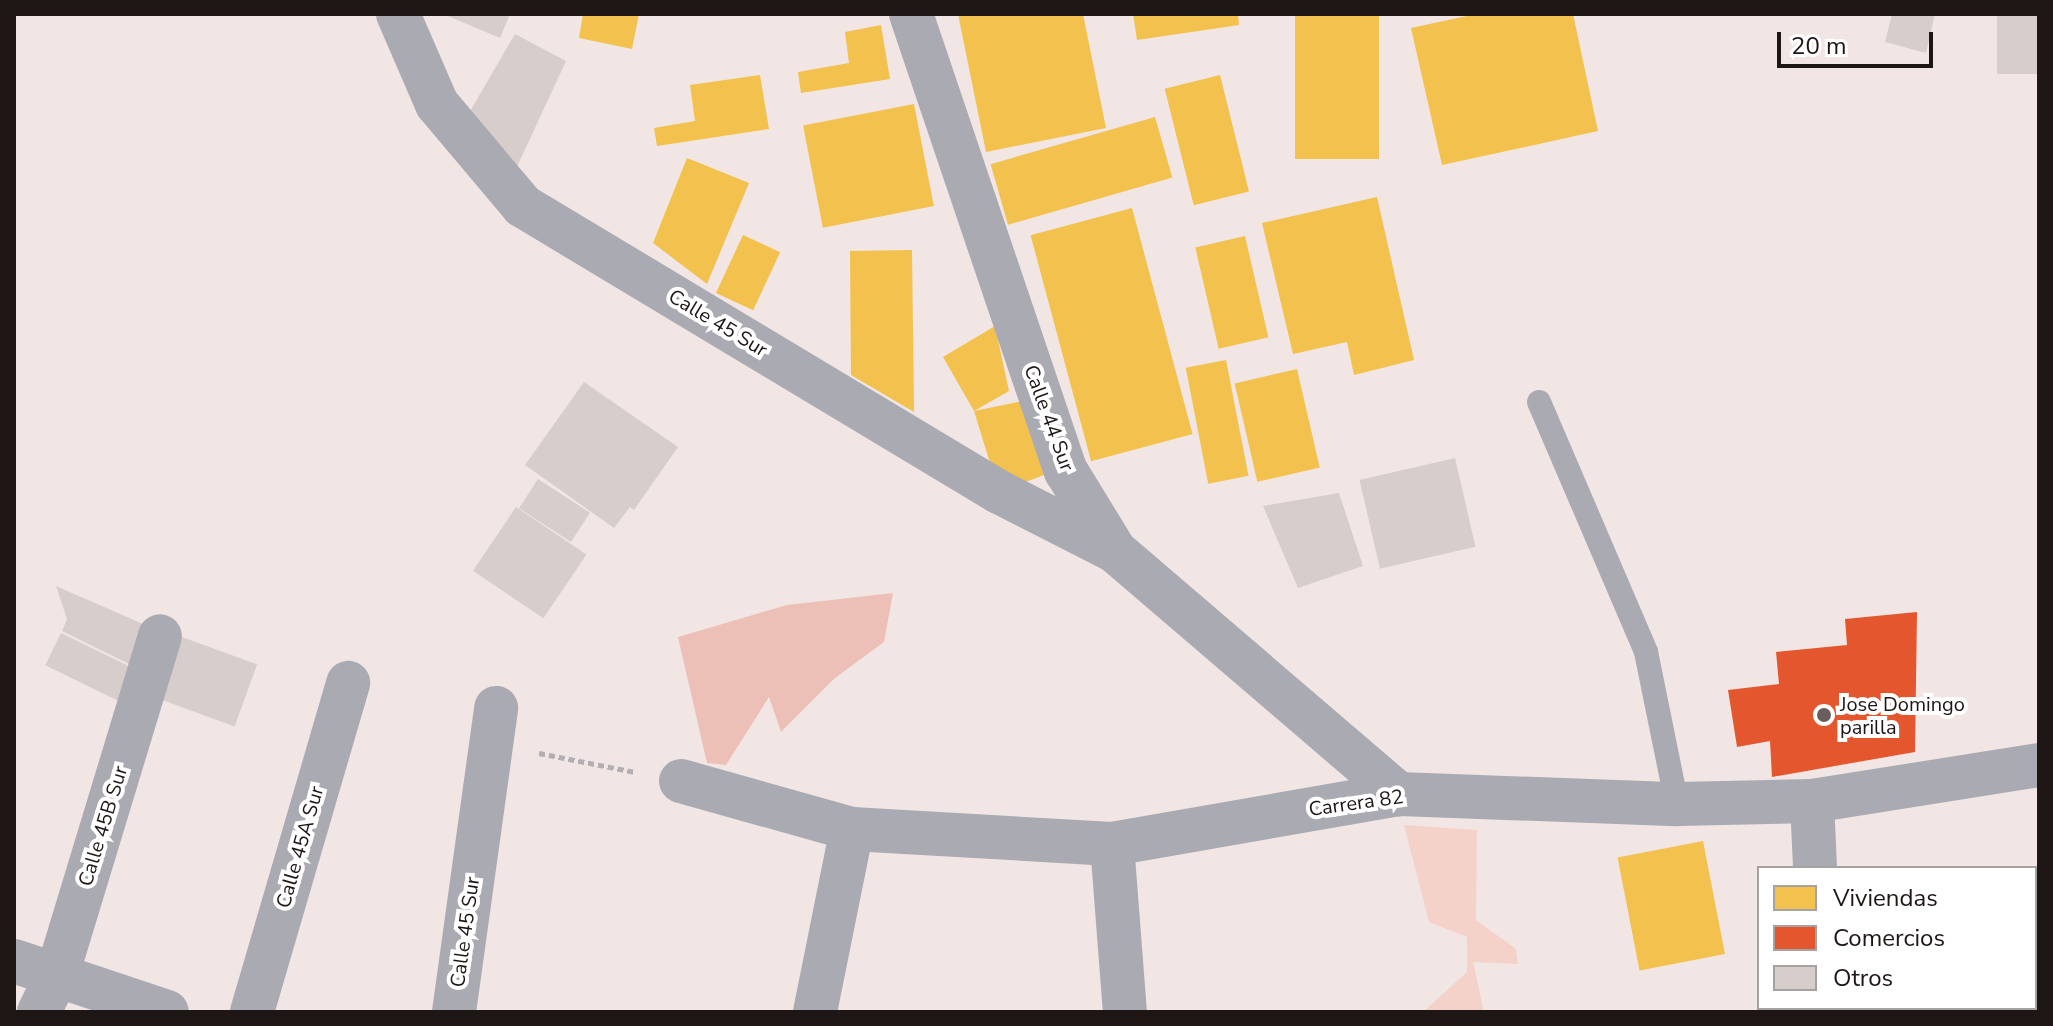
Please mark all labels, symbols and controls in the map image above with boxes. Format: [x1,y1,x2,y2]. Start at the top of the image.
scale bar [1781,16,1937,66]
text: 20 m [1791,30,1847,62]
street label: Calle 45 Sur [664,284,772,362]
street label: Calle 44 Sur [1019,362,1079,474]
place label: Jose Domingo parilla [1840,692,1965,739]
marker: Jose Domingo parilla [1815,706,1833,724]
street label: Calle 45B Sur [73,763,133,889]
street label: Calle 45A Sur [271,783,329,911]
street label: Carrera 82 [1307,784,1405,822]
legend [1757,866,2037,1010]
street label: Calle 45 Sur [445,875,485,989]
text: Viviendas [1833,882,1938,914]
text: Comercios [1833,922,1945,954]
text: Otros [1833,962,1893,994]

